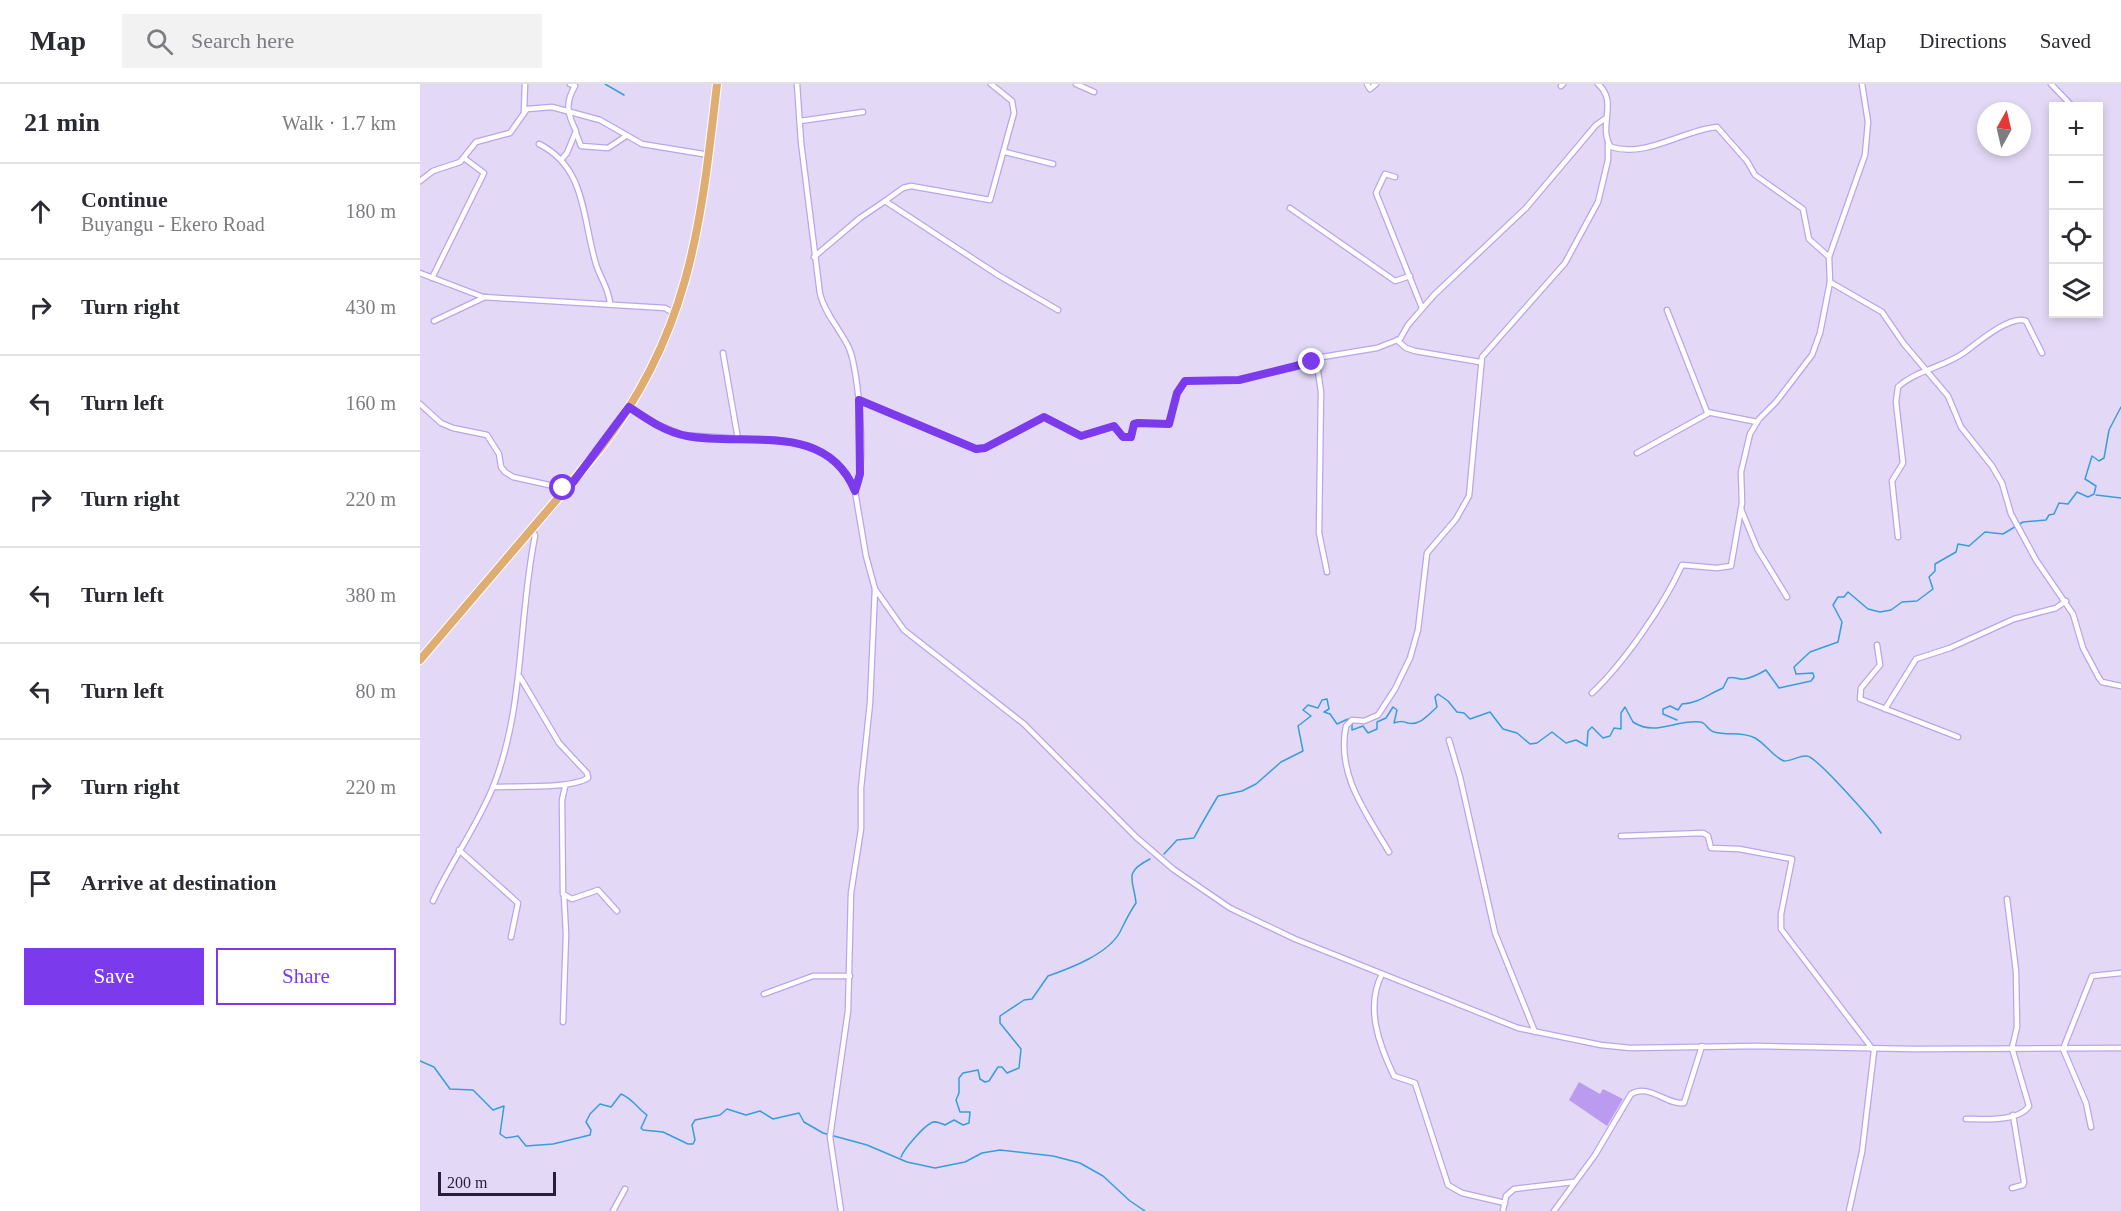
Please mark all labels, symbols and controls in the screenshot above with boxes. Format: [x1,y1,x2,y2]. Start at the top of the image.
search box [122,14,542,68]
text: Map [30,25,86,56]
icon: search [143,25,176,58]
text: Search here [191,28,294,53]
text: Map [1848,29,1886,53]
text: Directions [1919,29,2007,53]
text: Saved [2040,29,2091,53]
north arrow [1977,102,2031,156]
map controls [2049,102,2103,318]
button: + [2049,102,2103,156]
text: 21 min [24,108,100,137]
text: Walk · 1.7 km [282,112,396,134]
button: − [2049,156,2103,210]
text: Continue [81,187,168,212]
icon: ahead [24,195,57,228]
text: 180 m [345,200,396,222]
button: locate [2049,210,2103,264]
text: Buyangu - Ekero Road [81,213,265,235]
button: layers [2049,264,2103,318]
icon: right [24,291,57,324]
text: Turn right [81,294,180,319]
text: 430 m [345,296,396,318]
route end [1298,348,1324,374]
icon: left [24,387,57,420]
text: Turn left [81,390,164,415]
text: 160 m [345,392,396,414]
route start [549,474,575,500]
icon: right [24,483,57,516]
text: Turn right [81,486,180,511]
text: 220 m [345,488,396,510]
icon: left [24,579,57,612]
text: Turn left [81,582,164,607]
text: 380 m [345,584,396,606]
icon: left [24,675,57,708]
text: Turn left [81,678,164,703]
text: 80 m [355,680,396,702]
icon: right [24,771,57,804]
text: Turn right [81,774,180,799]
text: 220 m [345,776,396,798]
icon: arrive [24,867,57,900]
text: Arrive at destination [81,870,277,895]
button: Save [24,948,204,1005]
button: Share [216,948,396,1005]
scale bar [438,1169,556,1196]
text: 200 m [447,1174,487,1191]

